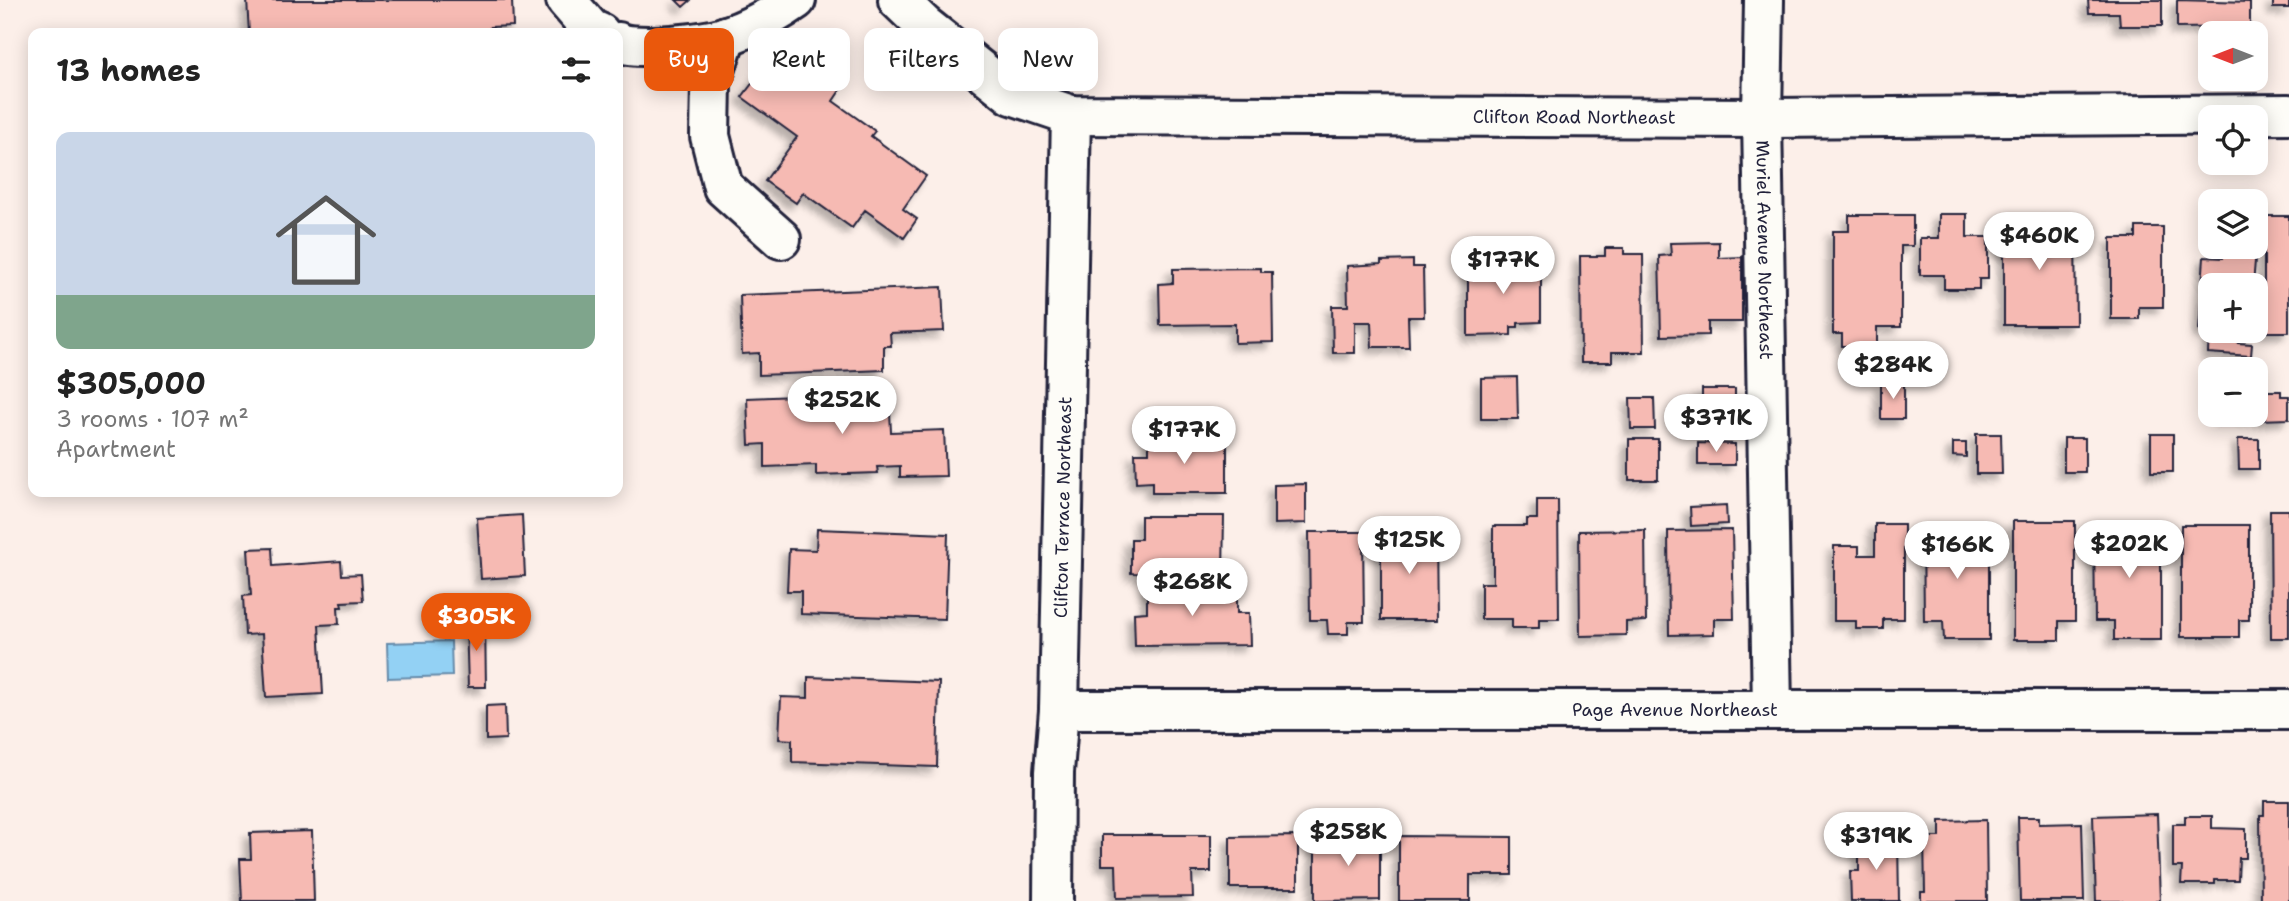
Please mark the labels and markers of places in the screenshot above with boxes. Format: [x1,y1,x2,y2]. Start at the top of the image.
pin: $460K [1990,212,2088,272]
pin: $177K [1454,236,1552,296]
pin: $284K [1844,342,1942,401]
pin: $252K [793,376,891,436]
pin: $371K [1667,394,1765,454]
pin: $177K [1135,406,1233,466]
pin: $125K [1360,516,1458,576]
pin: $202K [2080,520,2178,580]
pin: $166K [1908,522,2006,581]
pin: $268K [1143,558,1241,618]
pin: $305K [427,594,525,653]
pin: $258K [1299,808,1397,868]
pin: $319K [1827,812,1925,872]

